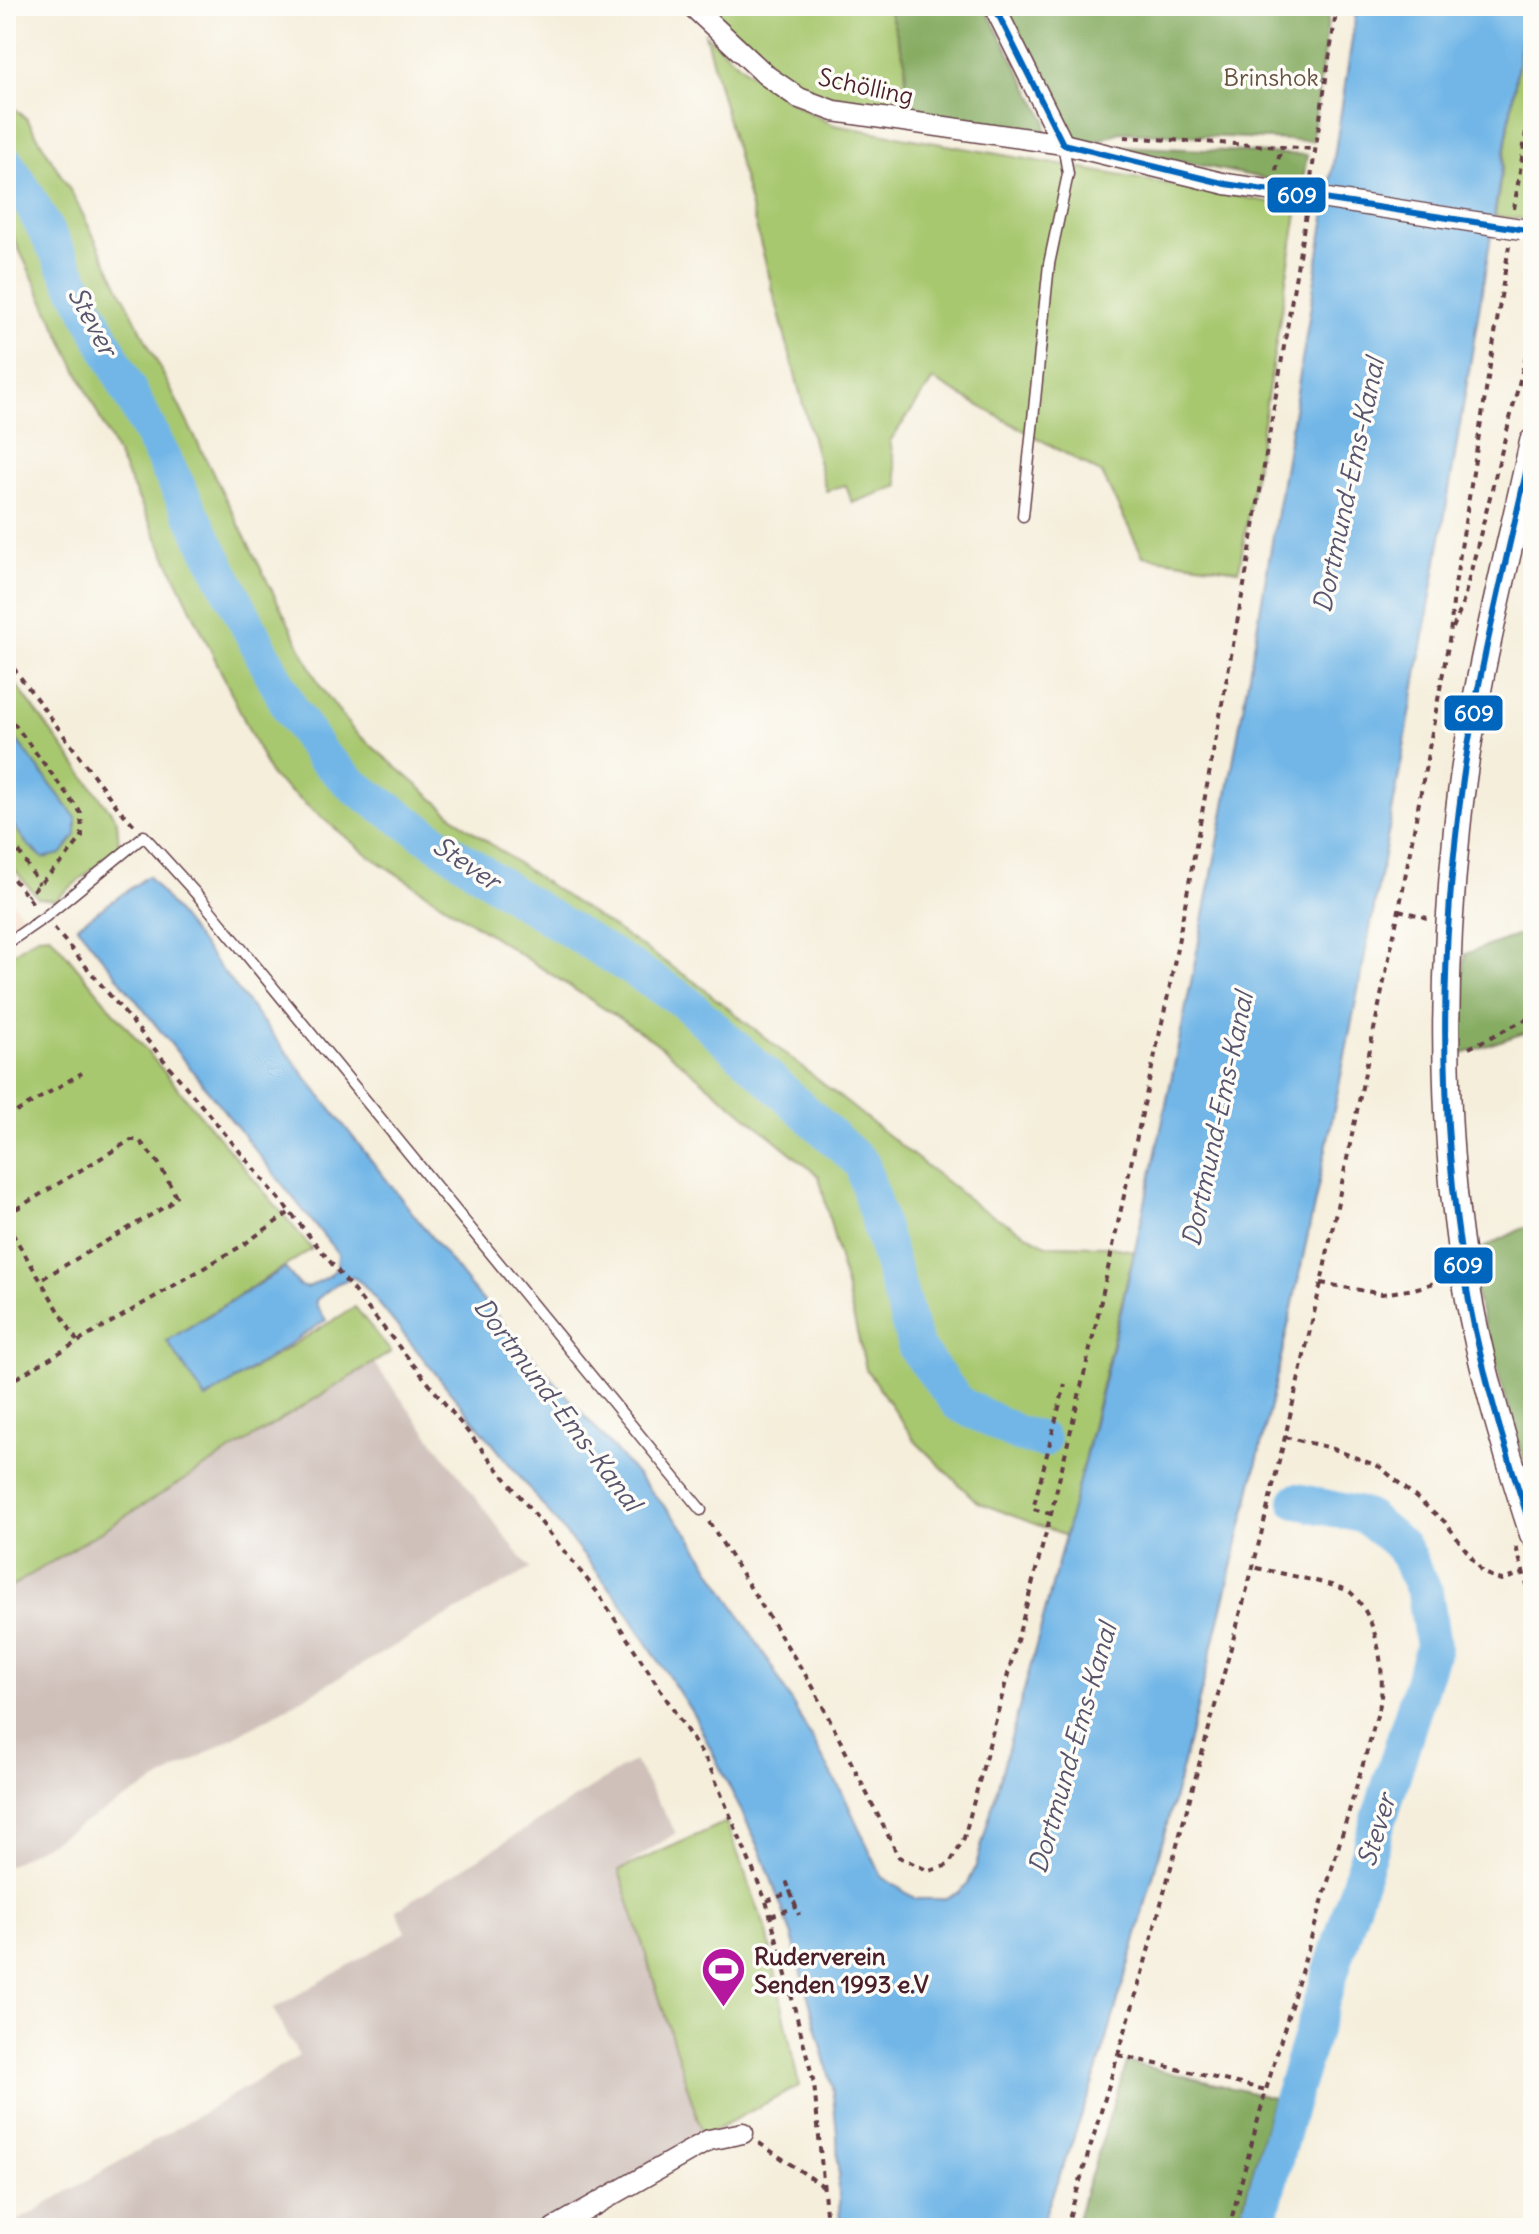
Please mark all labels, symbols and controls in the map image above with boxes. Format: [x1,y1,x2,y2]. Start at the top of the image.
street label: Schölling [816,61,916,111]
park label: Brinshok [1223,62,1319,92]
line badge: 609 [1266,176,1327,214]
text: 609 [1277,181,1317,209]
water label: Stever [61,281,126,364]
water label: Dortmund-Ems-Kanal [1305,352,1392,615]
line badge: 609 [1443,694,1504,732]
text: 609 [1454,699,1494,727]
water label: Stever [427,829,510,899]
water label: Dortmund-Ems-Kanal [1174,986,1261,1249]
line badge: 609 [1433,1246,1494,1285]
text: 609 [1443,1251,1483,1279]
water label: Dortmund-Ems-Kanal [467,1291,651,1520]
water label: Dortmund-Ems-Kanal [1021,1616,1124,1877]
water label: Stever [1349,1787,1404,1870]
place label: Ruderverein Senden 1993 e.V [754,1941,929,1999]
sports icon: Ruderverein Senden 1993 e.V [699,1946,747,2009]

